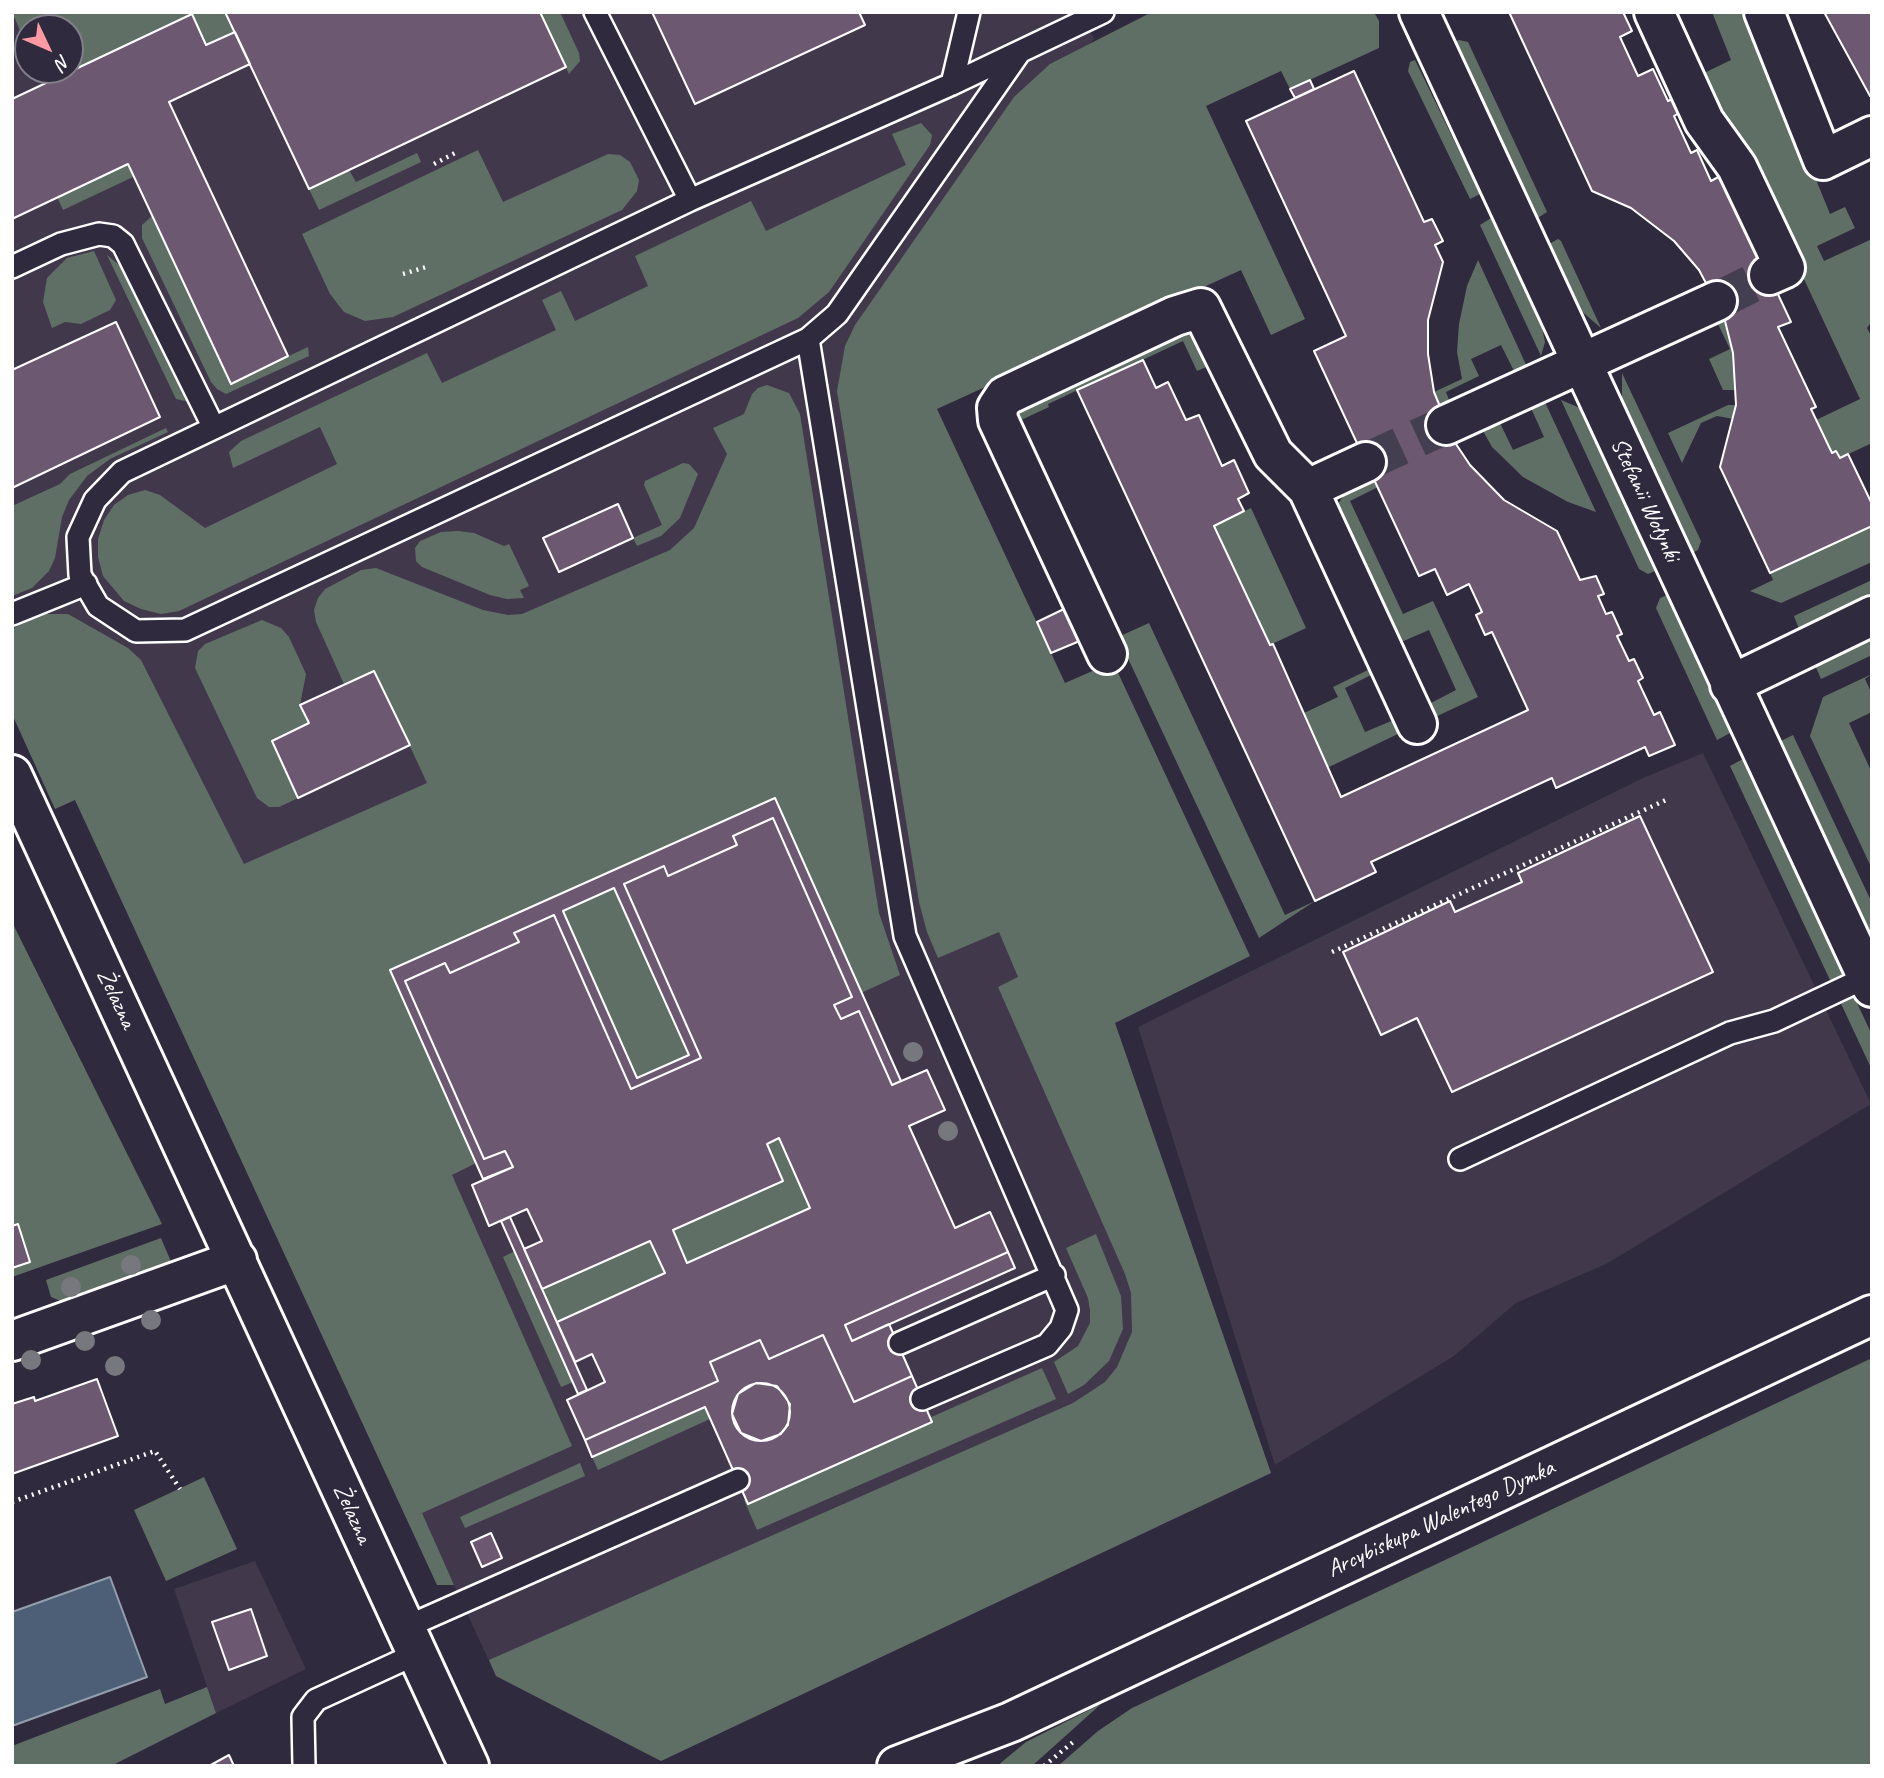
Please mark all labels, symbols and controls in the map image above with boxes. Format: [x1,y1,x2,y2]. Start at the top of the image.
north arrow [14,14,84,84]
text: N [50,50,75,75]
street label: Stefanii Wołynki [1604,433,1686,567]
street label: Żelazna [90,965,142,1033]
street label: Arcybiskupa Walentego Dymka [1323,1454,1559,1584]
street label: Żelazna [326,1480,378,1548]

